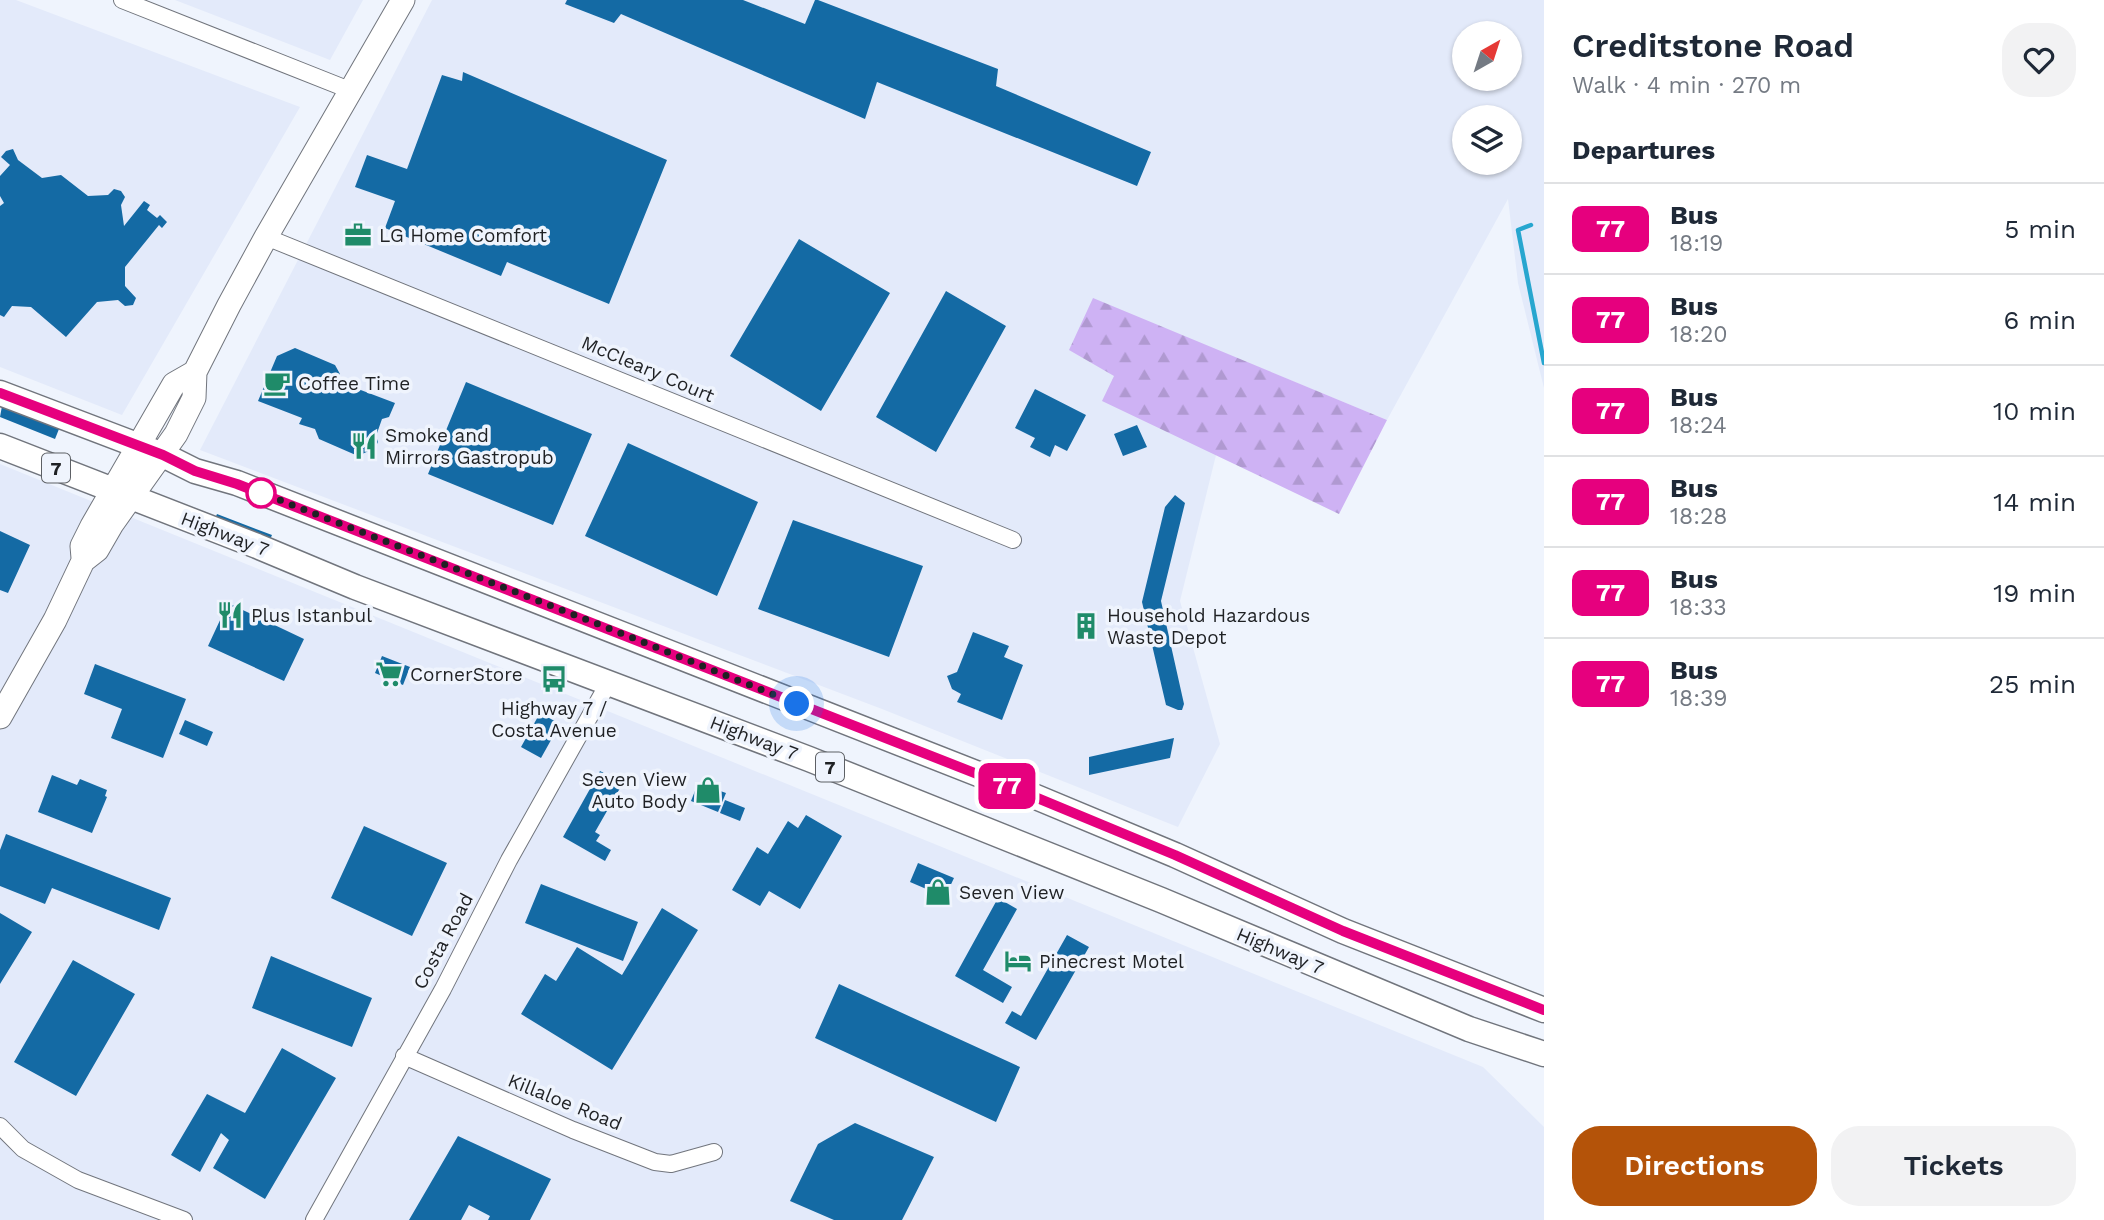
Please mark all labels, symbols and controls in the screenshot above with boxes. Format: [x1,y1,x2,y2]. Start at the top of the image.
north arrow [1452,21,1522,91]
map controls [1452,21,1522,175]
button: heart [2002,23,2076,97]
text: Creditstone Road [1572,26,1854,65]
text: Walk · 4 min · 270 m [1572,72,1801,99]
button: layers [1452,105,1522,175]
text: Departures [1572,135,1715,165]
text: Bus [1670,200,1718,230]
text: 5 min [2004,214,2076,244]
text: 77 [1596,215,1625,243]
office icon: LG Home Comfort [343,220,373,250]
place label: LG Home Comfort [379,224,547,247]
text: 18:19 [1670,230,1723,257]
text: Bus [1670,291,1718,321]
text: 6 min [2004,305,2076,335]
text: 77 [1596,306,1625,334]
text: 18:20 [1670,321,1728,348]
street label: McCleary Court [578,331,718,407]
cafe icon: Coffee Time [262,368,292,398]
place label: Coffee Time [298,372,410,395]
text: Bus [1670,382,1718,412]
text: 10 min [1993,396,2076,426]
text: 77 [1596,397,1625,425]
text: 18:24 [1670,412,1727,439]
place label: Smoke and Mirrors Gastropub [385,424,554,469]
restaurant icon: Smoke and Mirrors Gastropub [349,431,379,461]
road number: 7 [42,454,70,482]
text: Bus [1670,473,1718,503]
unlabelled marker [246,478,276,508]
text: 14 min [1993,487,2076,517]
text: 77 [1596,488,1625,516]
text: 18:28 [1670,503,1728,530]
street label: Highway 7 [178,507,272,561]
text: Bus [1670,564,1718,594]
text: 19 min [1993,578,2076,608]
text: 77 [1596,579,1625,607]
text: 18:33 [1670,594,1727,621]
restaurant icon: Plus Istanbul [215,600,245,630]
place label: Plus Istanbul [251,604,372,627]
place label: Household Hazardous Waste Depot [1107,604,1310,649]
building icon: Household Hazardous Waste Depot [1071,611,1101,641]
text: Bus [1670,655,1718,685]
supermarket icon: CornerStore [374,659,404,689]
place label: CornerStore [410,663,523,686]
bus stop icon: Highway 7 / Costa Avenue [539,664,569,694]
text: 25 min [1989,669,2076,699]
text: 77 [1596,670,1625,698]
text: 18:39 [1670,685,1728,712]
your location [779,686,814,721]
place label: Highway 7 / Costa Avenue [491,697,617,742]
street label: Highway 7 [707,711,801,765]
road number: 7 [816,752,844,782]
line badge: 77 [976,763,1038,809]
place label: Seven View Auto Body [582,768,687,813]
text: 77 [992,772,1022,800]
shop icon: Seven View Auto Body [693,775,723,805]
shop icon: Seven View [923,877,953,907]
place label: Seven View [959,881,1064,904]
street label: Costa Road [408,889,478,993]
street label: Highway 7 [1233,922,1327,980]
hotel icon: Pinecrest Motel [1003,946,1033,976]
place label: Pinecrest Motel [1039,950,1184,973]
street label: Killaloe Road [505,1069,625,1135]
button: Directions [1572,1126,1817,1206]
button: Tickets [1831,1126,2076,1206]

